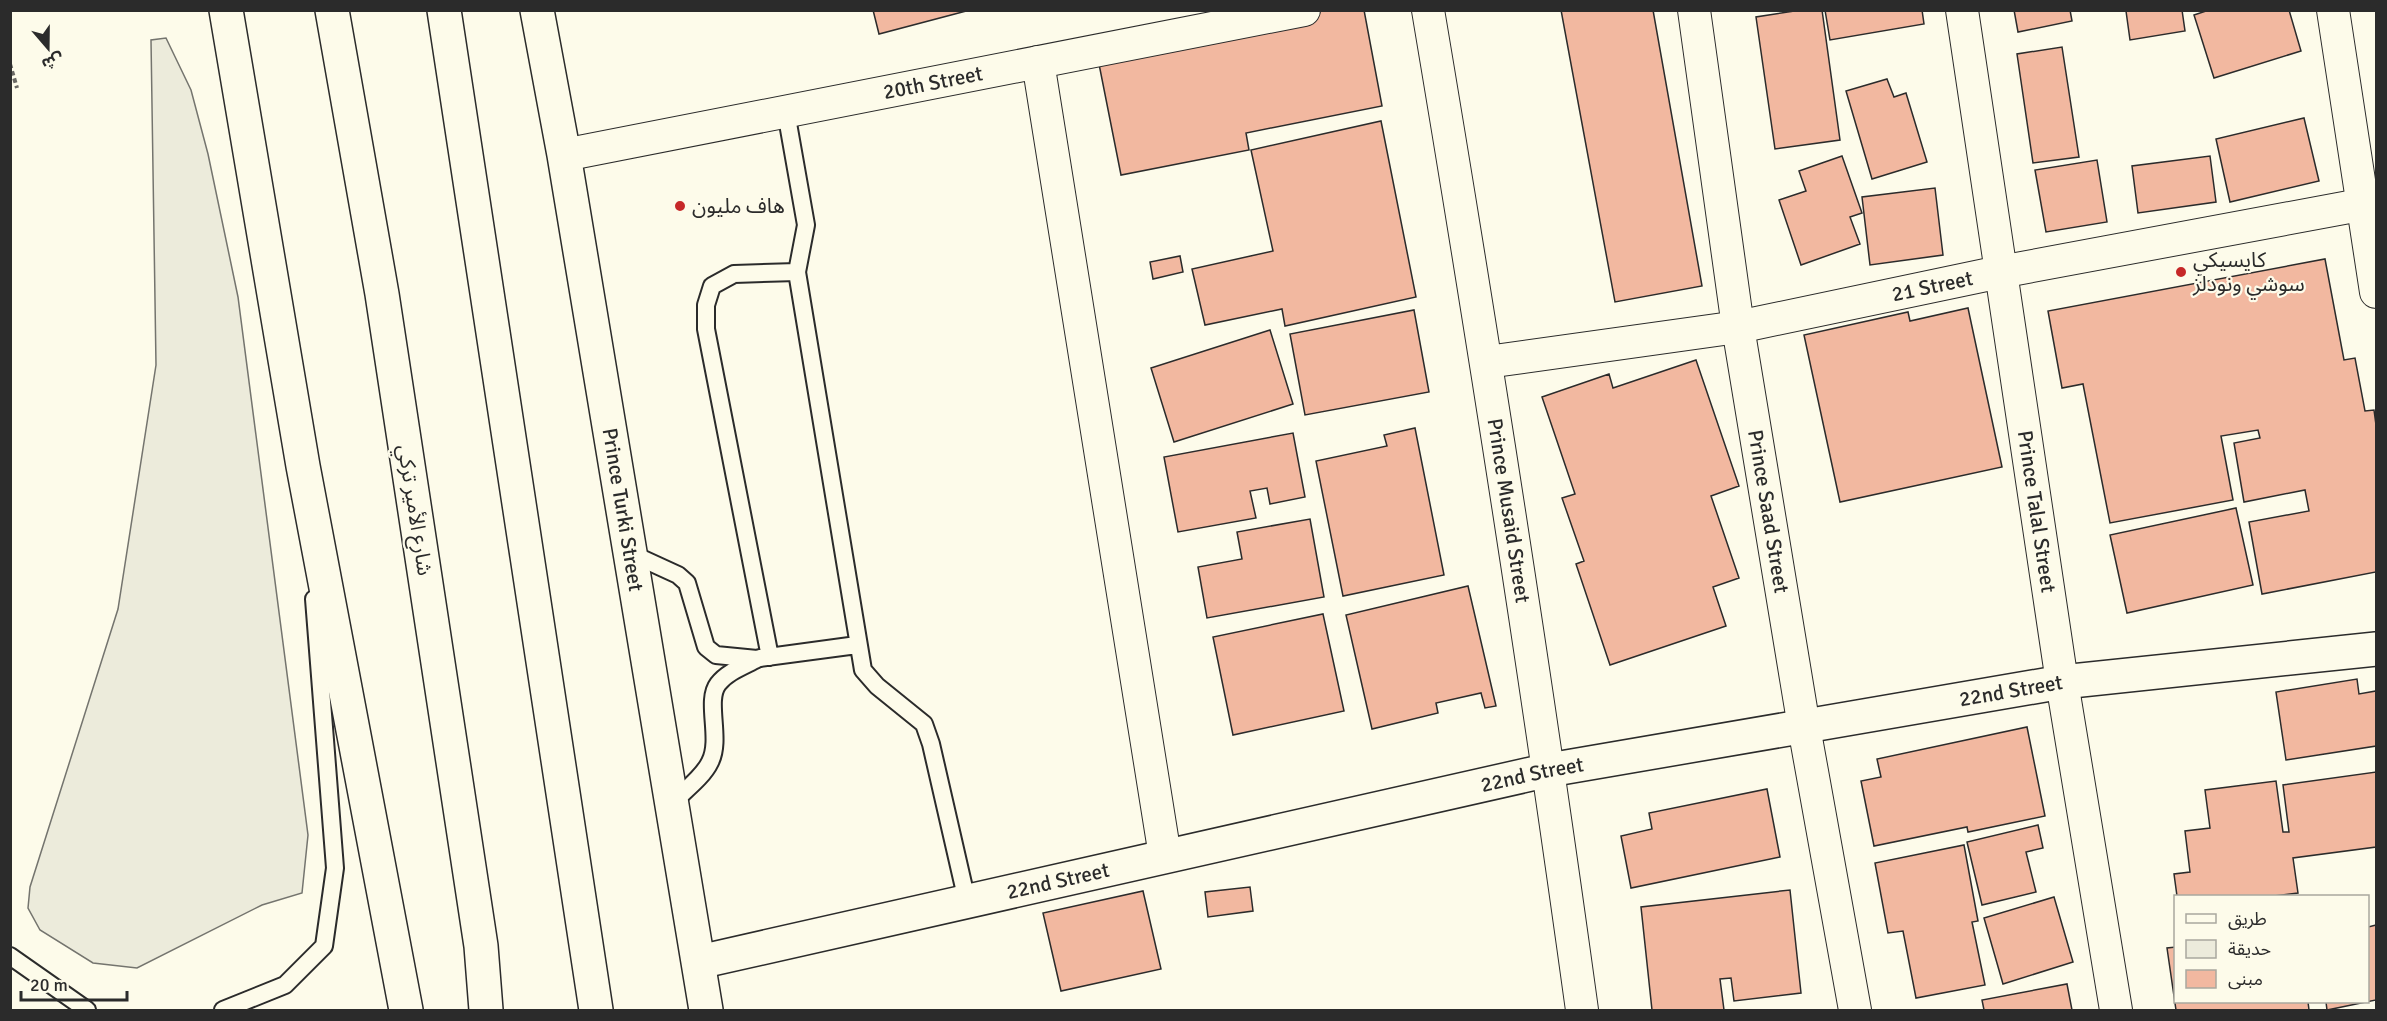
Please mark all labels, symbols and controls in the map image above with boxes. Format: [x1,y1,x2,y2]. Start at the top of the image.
north arrow [18,18,78,78]
text: ش [39,48,67,74]
street label: 20th Street [881,60,985,105]
place label: هاف مليون [692,193,785,219]
marker: هاف مليون [673,199,687,213]
place label: كايسيكي سوشي ونودلز [2192,247,2305,300]
street label: 21 Street [1890,265,1975,307]
marker: كايسيكي سوشي ونودلز [2174,265,2188,279]
street label: Prince Musaid Street [1482,416,1536,605]
street label: Prince Turki Street [597,426,649,593]
street label: Prince Saad Street [1742,428,1795,595]
street label: Prince Talal Street [2012,429,2062,594]
street label: شارع الأمير تركي [389,443,438,578]
street label: 22nd Street [1957,669,2065,712]
street label: 22nd Street [1478,751,1586,798]
street label: 22nd Street [1004,857,1112,905]
legend [2174,895,2369,1003]
text: طريق [2228,908,2267,930]
text: حديقة [2228,938,2271,960]
scale bar [21,964,128,1002]
text: مبنى [2228,968,2263,990]
text: 20 m [30,974,68,996]

